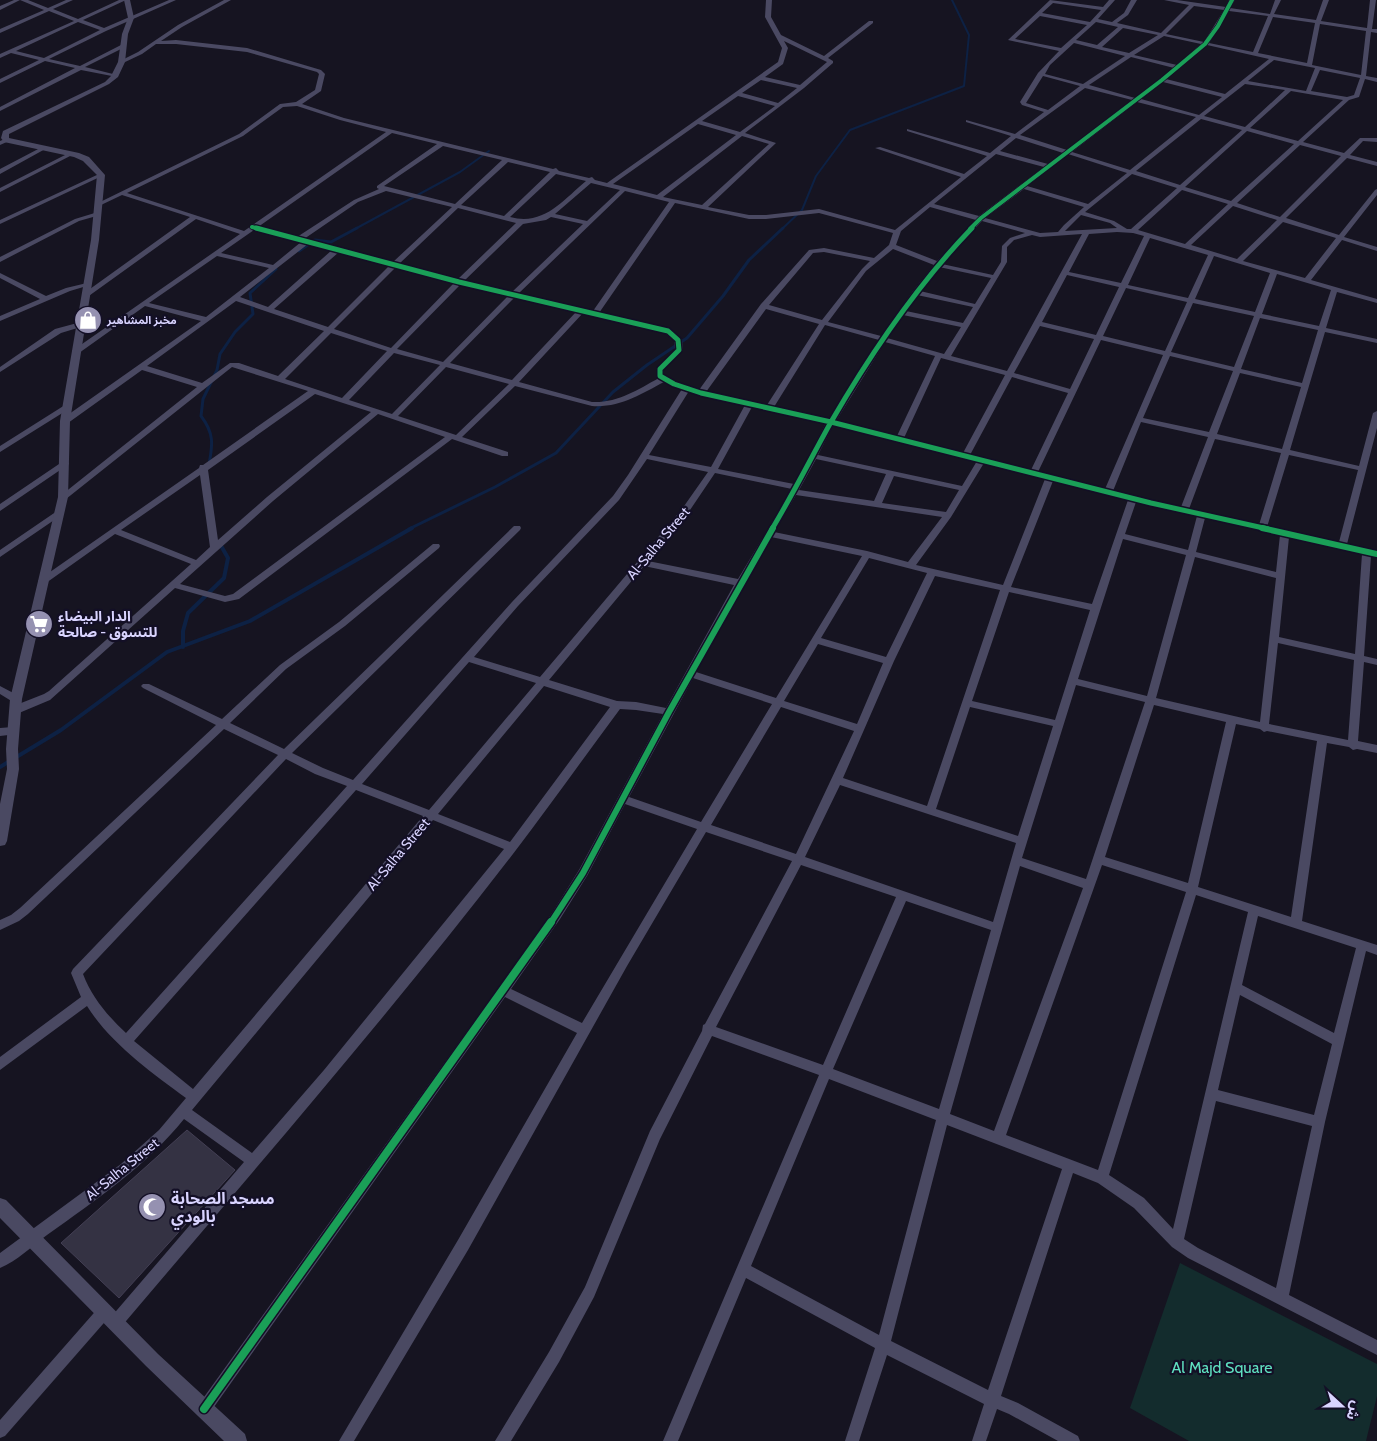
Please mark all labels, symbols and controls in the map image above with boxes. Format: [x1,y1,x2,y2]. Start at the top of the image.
shop icon: مخبز المشاهير [73,305,103,335]
place label: مخبز المشاهير [106,313,177,327]
street label: Al-Salha Street [622,503,694,583]
place label: الدار البيضاء للتسوق - صالحة [58,607,157,641]
supermarket icon: الدار البيضاء للتسوق - صالحة [24,609,54,639]
street label: Al-Salha Street [362,814,434,894]
street label: Al-Salha Street [82,1134,163,1204]
place label: مسجد الصحابة بالودي [171,1189,275,1230]
mosque icon: مسجد الصحابة بالودي [137,1192,167,1222]
park label: Al Majd Square [1172,1358,1272,1377]
north arrow [1317,1381,1367,1431]
text: ش [1342,1398,1366,1423]

